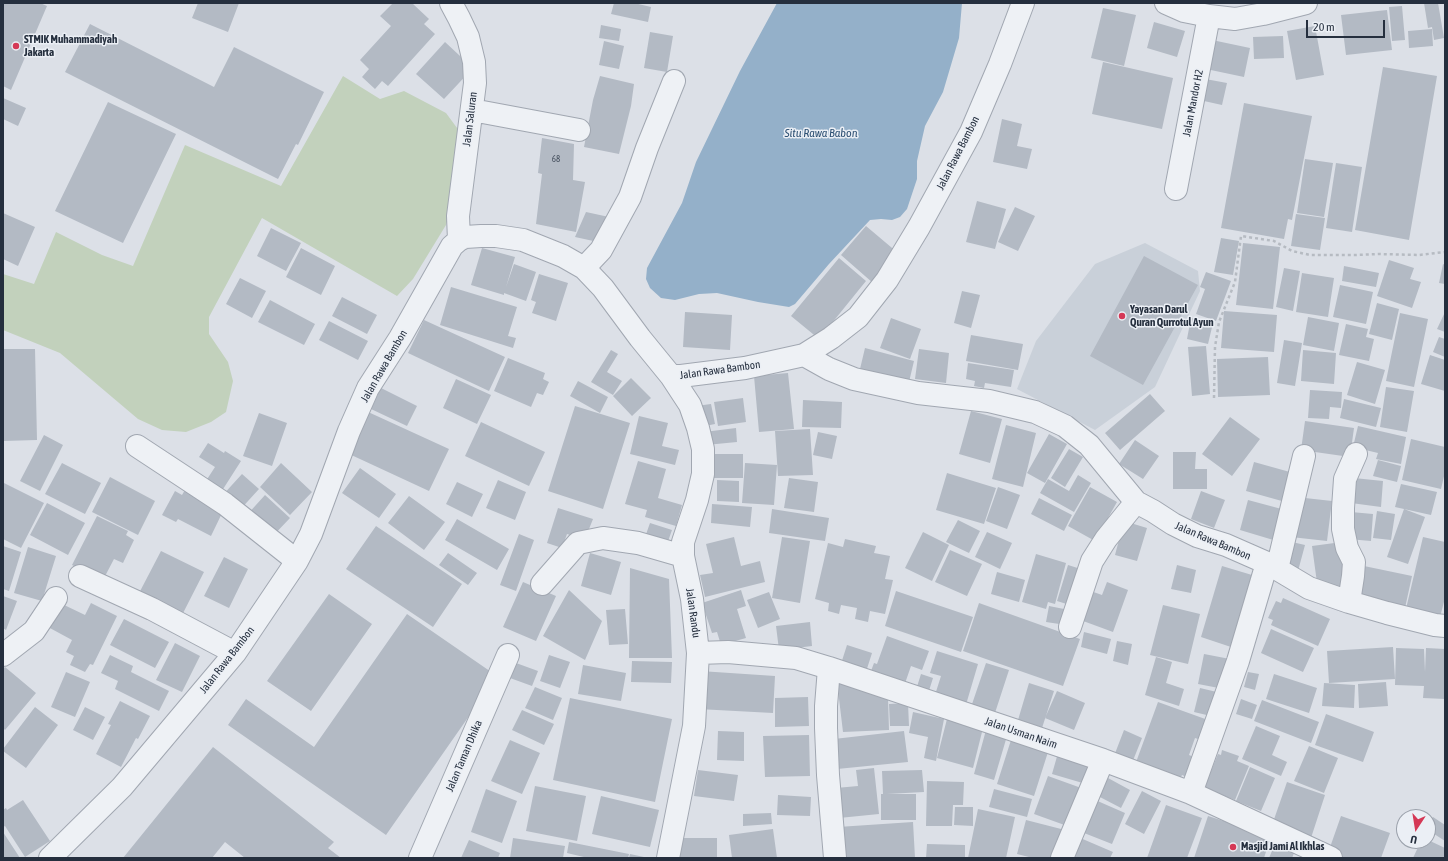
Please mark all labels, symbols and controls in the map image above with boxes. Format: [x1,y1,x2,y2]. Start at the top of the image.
scale bar [1308,12,1387,38]
text: 20 m [1313,20,1335,34]
place label: STMIK Muhammadiyah Jakarta [24,33,117,59]
marker: STMIK Muhammadiyah Jakarta [11,41,21,51]
street label: Jalan Mandor H2 [1180,68,1206,138]
street label: Jalan Saluran [460,91,480,147]
street label: Jalan Rawa Bambon [934,114,982,192]
water label: Situ Rawa Babon [785,126,857,140]
house number: 68 [552,154,560,164]
place label: Yayasan Darul Quran Qurrotul Ayun [1130,303,1214,329]
marker: Yayasan Darul Quran Qurrotul Ayun [1117,311,1127,321]
street label: Jalan Rawa Bambon [358,328,410,404]
street label: Jalan Rawa Bambon [679,358,761,382]
street label: Jalan Rawa Bambon [1173,519,1253,563]
street label: Jalan Randu [683,587,703,639]
street label: Jalan Rawa Bambon [197,624,257,696]
street label: Jalan Usman Naim [983,714,1059,752]
street label: Jalan Taman Dhika [443,718,485,794]
north arrow [1396,809,1436,849]
text: U [1409,833,1418,846]
place label: Masjid Jami Al Ikhlas [1241,840,1324,854]
marker: Masjid Jami Al Ikhlas [1228,842,1238,852]

